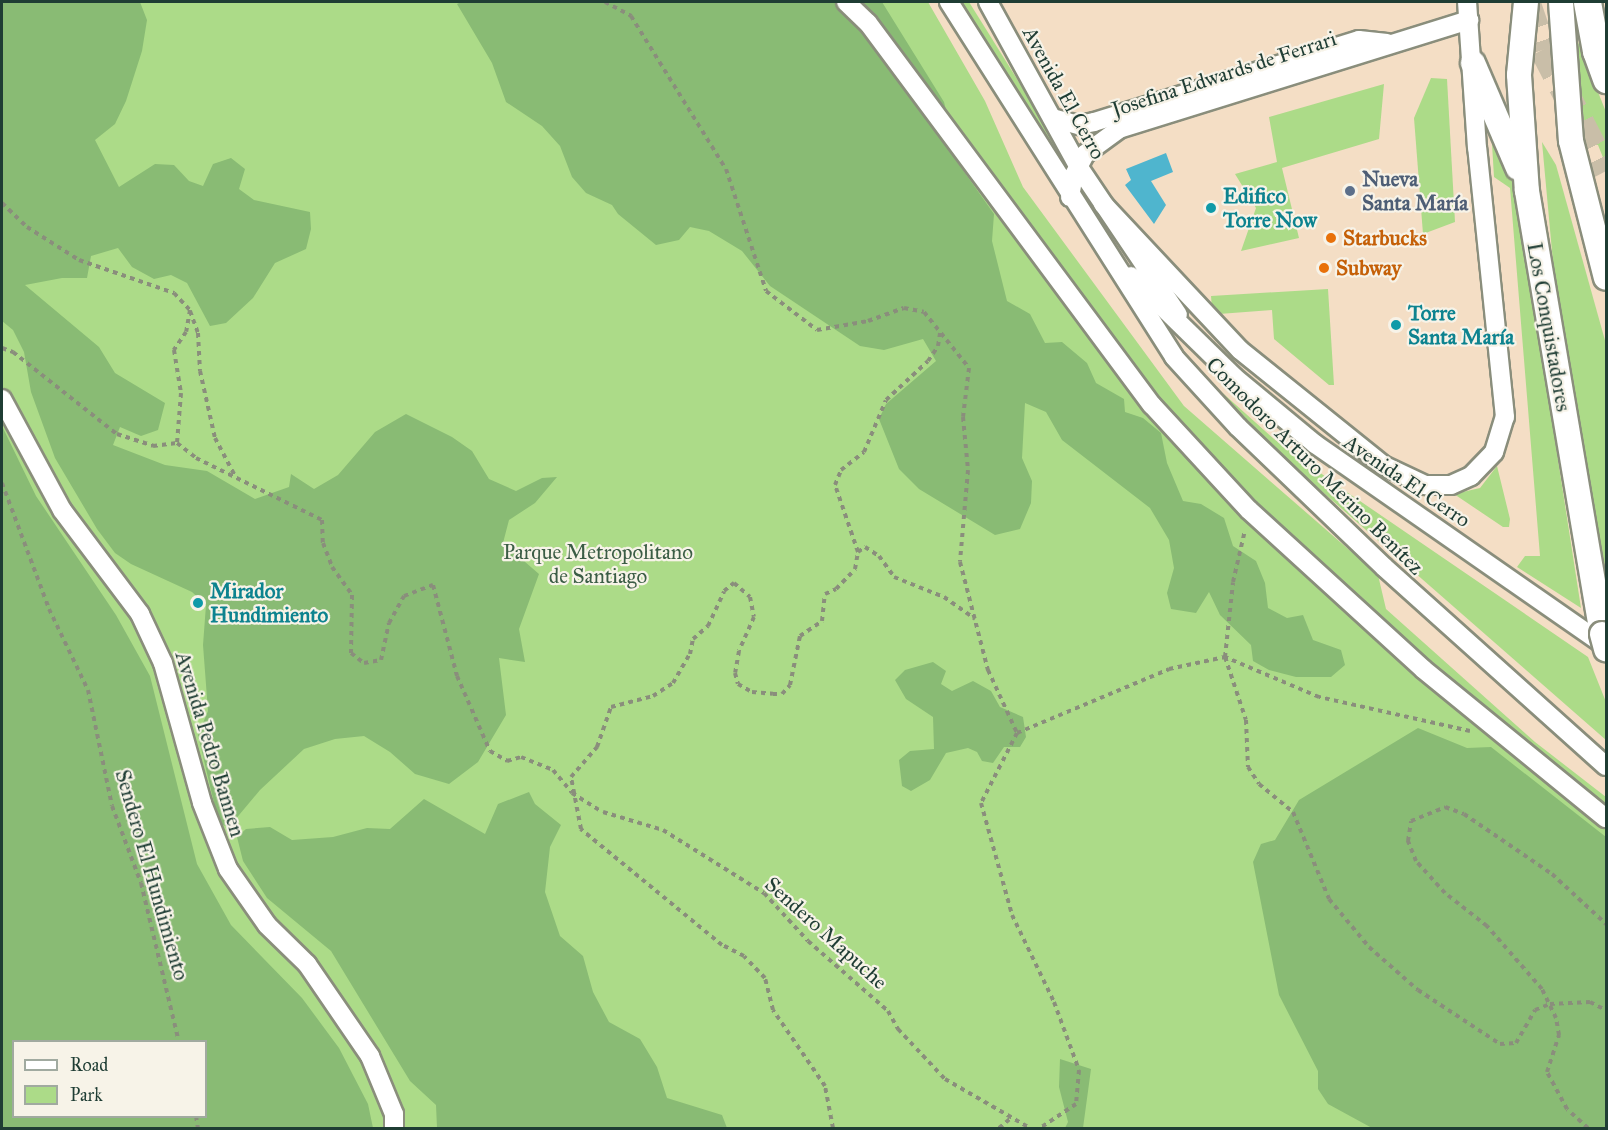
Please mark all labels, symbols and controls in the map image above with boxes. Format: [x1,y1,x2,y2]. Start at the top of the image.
street label: Avenida El Cerro [1017,22,1111,164]
street label: Josefina Edwards de Ferrari [1108,26,1340,122]
place label: Nueva Santa María [1362,166,1468,216]
place label: Edifico Torre Now [1223,183,1317,233]
marker: Nueva Santa María [1343,184,1357,198]
marker: Edifico Torre Now [1204,201,1218,215]
place label: Starbucks [1343,225,1427,251]
marker: Starbucks [1324,231,1338,245]
street label: Los Conquistadores [1522,241,1576,413]
place label: Subway [1336,255,1401,281]
marker: Subway [1317,261,1331,275]
place label: Torre Santa María [1408,300,1514,350]
marker: Torre Santa María [1389,318,1403,332]
street label: Comodoro Arturo Merino Benítez [1201,352,1429,580]
street label: Avenida El Cerro [1339,429,1475,533]
park label: Parque Metropolitano de Santiago [503,539,693,589]
place label: Mirador Hundimiento [210,578,328,628]
marker: Mirador Hundimiento [191,596,205,610]
street label: Avenida Pedro Bannen [170,648,250,840]
street label: Sendero El Hundimiento [110,767,194,983]
street label: Sendero Mapuche [760,871,892,995]
legend [12,1040,207,1118]
text: Road [70,1054,108,1076]
text: Park [70,1084,103,1106]

